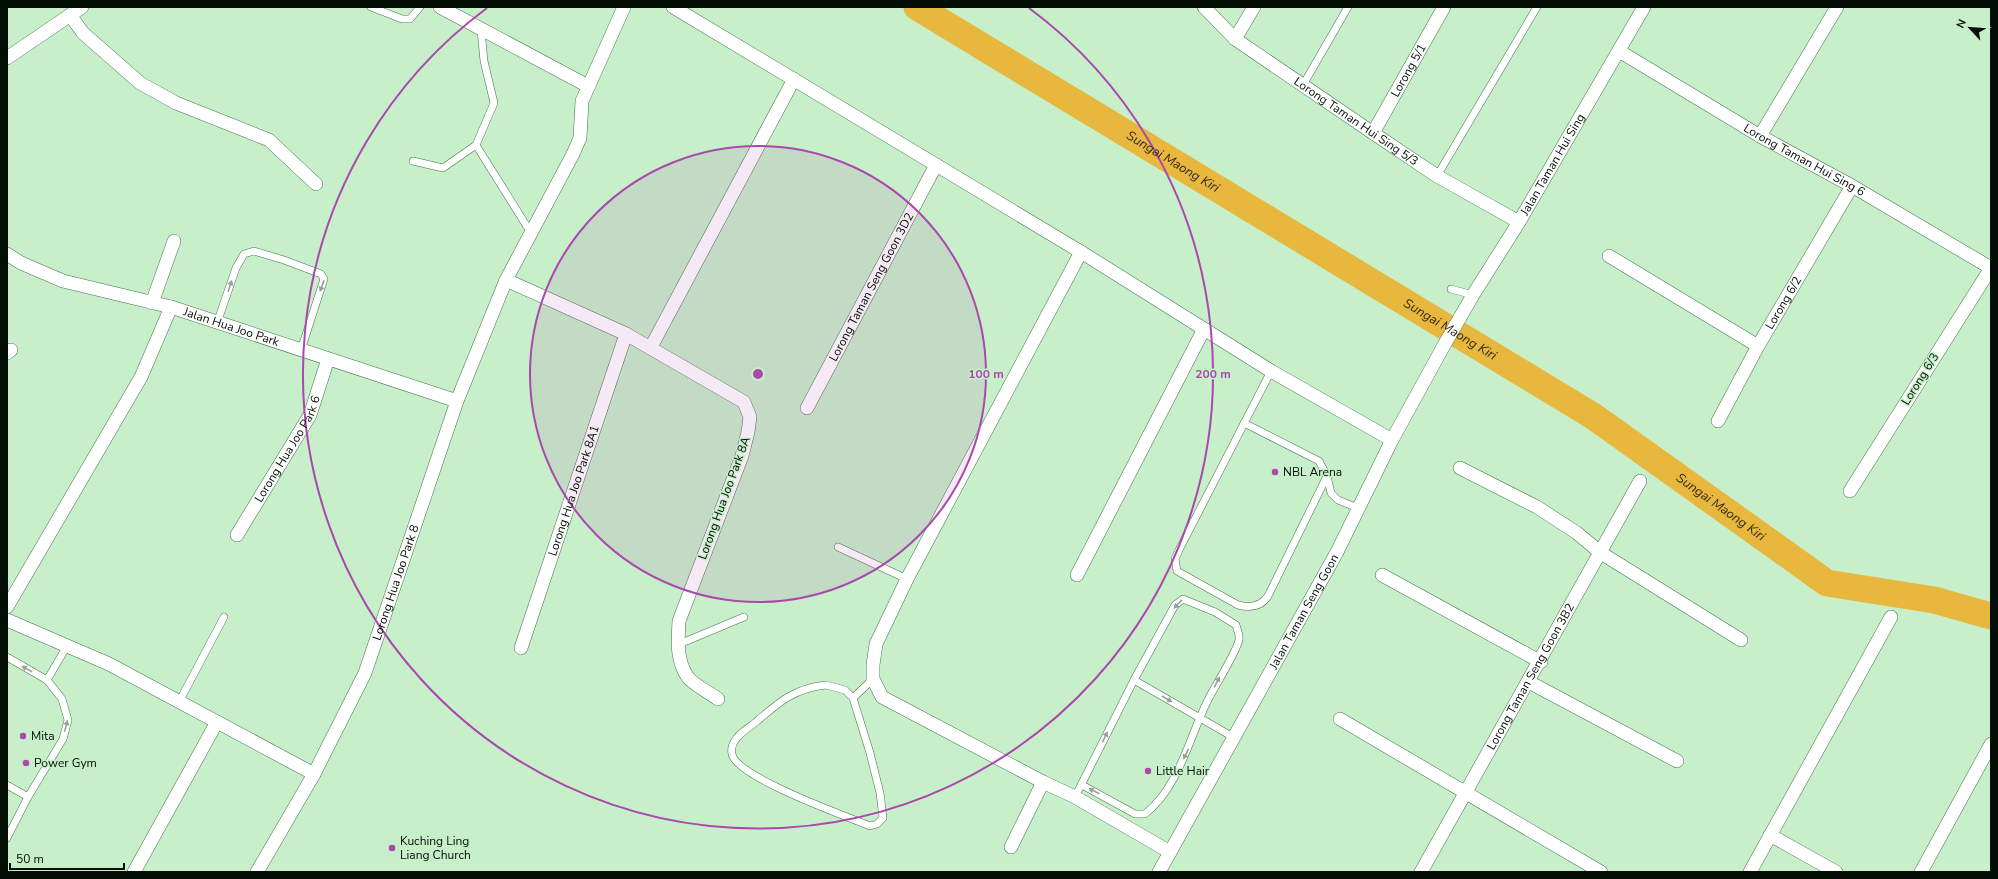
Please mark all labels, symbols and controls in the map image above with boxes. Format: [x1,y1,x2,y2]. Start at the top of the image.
north arrow [1950,8,1990,48]
text: N [1953,17,1970,31]
street label: Lorong 5/1 [1387,41,1430,100]
street label: Lorong Taman Hui Sing 5/3 [1291,73,1421,169]
street label: Jalan Taman Hui Sing [1516,111,1588,219]
street label: Lorong Taman Hui Sing 6 [1741,120,1868,200]
water label: Sungai Maong Kiri [1123,127,1224,197]
street label: Lorong Taman Seng Goon 3D2 [825,210,917,364]
street label: Lorong 6/2 [1762,273,1805,332]
one-way arrow [227,279,233,291]
one-way arrow [318,281,324,293]
water label: Sungai Maong Kiri [1400,294,1501,365]
street label: Jalan Hua Joo Park [181,303,282,350]
street label: Lorong 6/3 [1898,350,1942,408]
text: 100 m [968,366,1004,382]
text: 200 m [1195,366,1231,382]
centre of rings [751,367,765,381]
street label: Lorong Hua Joo Park 6 [251,393,324,505]
street label: Lorong Hua Joo Park 8A1 [544,423,603,558]
street label: Lorong Hua Joo Park 8A [694,434,754,562]
place label: NBL Arena [1283,464,1342,480]
marker: NBL Arena [1270,467,1280,477]
water label: Sungai Maong Kiri [1672,469,1770,546]
street label: Lorong Hua Joo Park 8 [369,523,423,642]
street label: Jalan Taman Seng Goon [1265,551,1342,673]
one-way arrow [1173,599,1183,609]
street label: Lorong Taman Seng Goon 3B2 [1483,600,1578,753]
one-way arrow [21,665,33,672]
one-way arrow [1214,677,1220,688]
one-way arrow [1161,695,1173,702]
one-way arrow [64,720,70,732]
place label: Mita [31,728,55,744]
marker: Mita [18,731,28,741]
one-way arrow [1102,731,1108,743]
one-way arrow [1183,748,1189,759]
place label: Power Gym [34,755,97,771]
marker: Power Gym [21,758,31,768]
place label: Little Hair [1156,763,1210,779]
marker: Little Hair [1143,766,1153,776]
one-way arrow [1088,788,1100,795]
place label: Kuching Ling Liang Church [400,833,471,863]
marker: Kuching Ling Liang Church [387,843,397,853]
scale bar [10,845,124,871]
text: 50 m [16,851,44,867]

